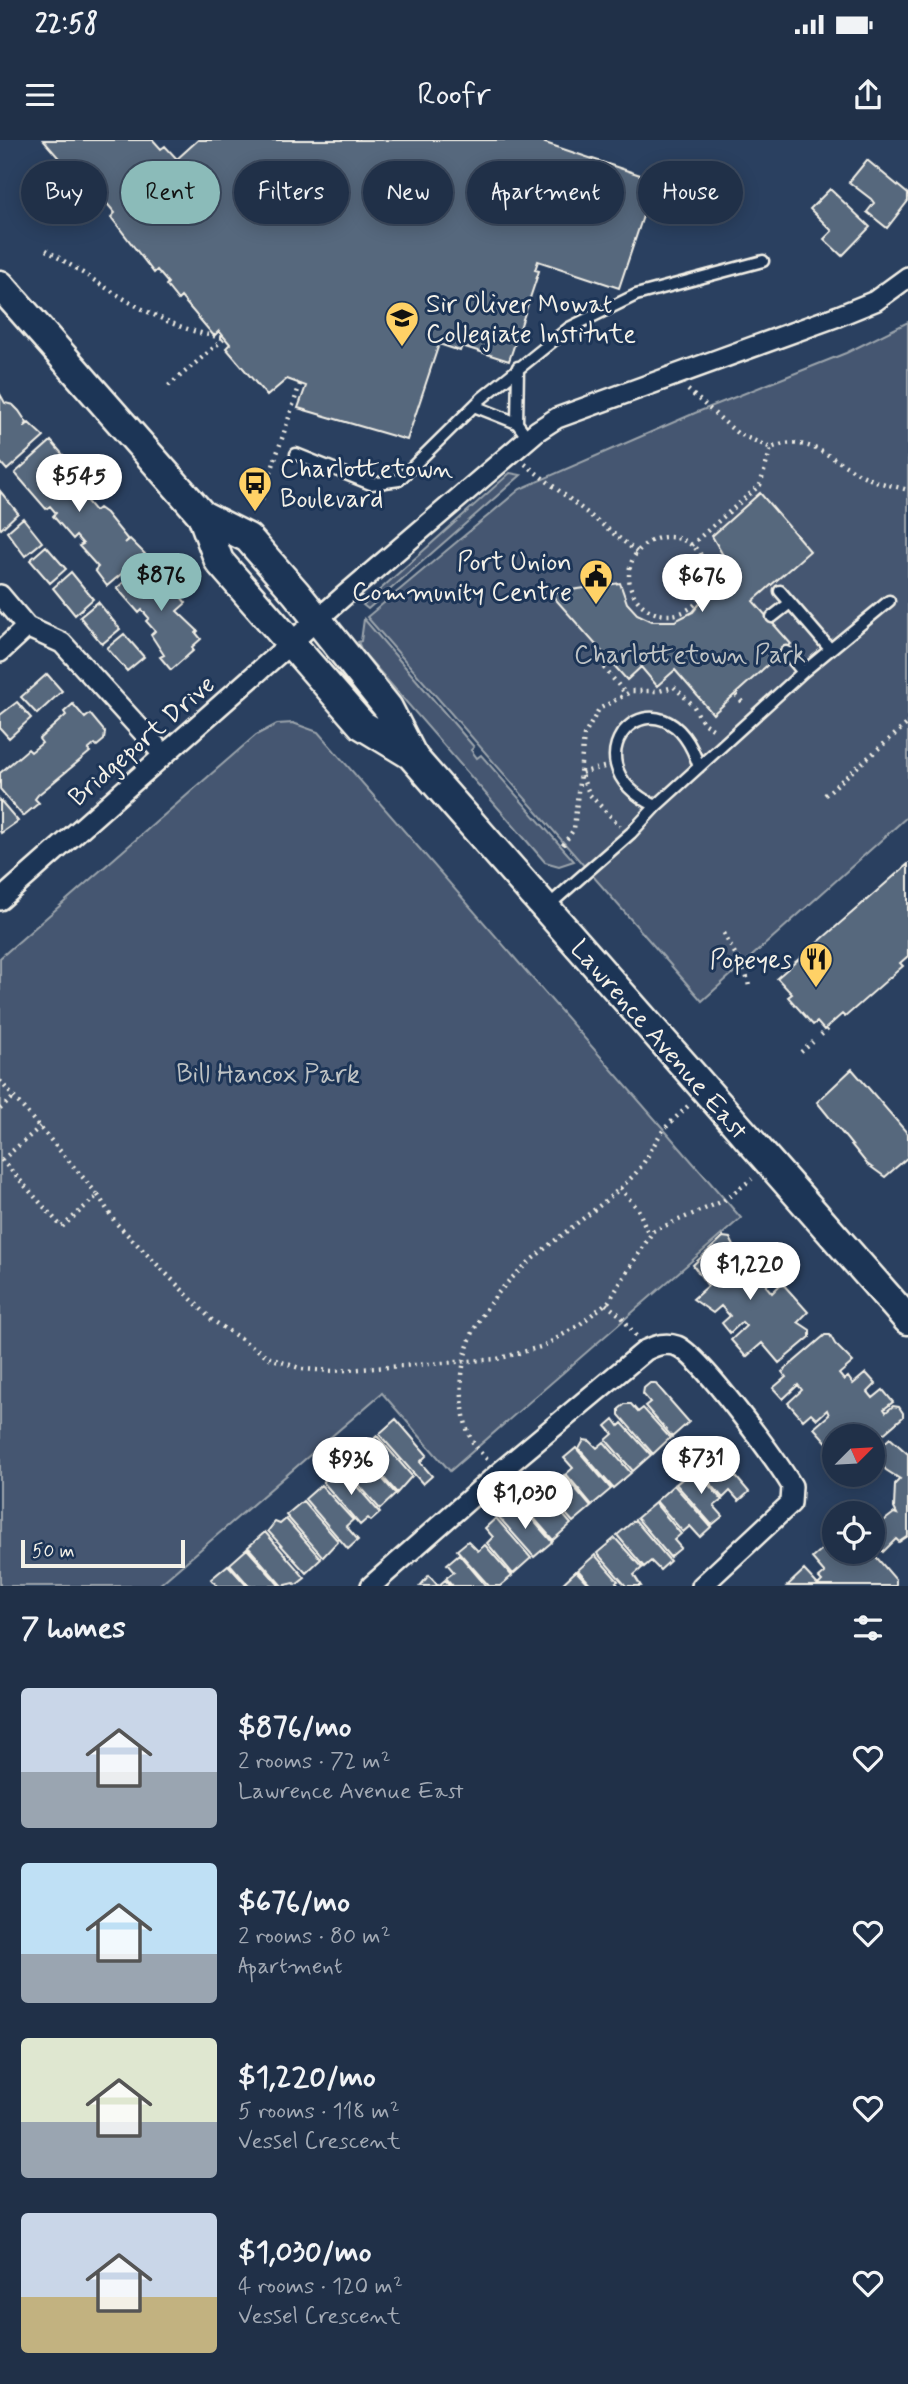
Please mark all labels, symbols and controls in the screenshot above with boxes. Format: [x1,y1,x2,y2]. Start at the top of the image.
text: 22:58 [35,8,98,42]
text: Roofr [417,74,491,116]
icon: menu [21,76,59,114]
icon: share [849,76,887,114]
chip: Buy [21,161,107,224]
chip: Rent [121,161,220,224]
chip: Filters [234,161,349,224]
chip: New [363,161,453,224]
chip: Apartment [467,161,624,224]
chip: House [638,161,743,224]
place label: Sir Oliver Mowat Collegiate Institute [426,288,636,352]
school or university icon: Sir Oliver Mowat Collegiate Institute [383,299,421,348]
place label: Charlottetown Boulevard [280,453,453,517]
pin: $545 [38,454,120,514]
text: $545 [52,462,106,492]
bus stop icon: Charlottetown Boulevard [236,464,274,513]
place label: Port Union Community Centre [352,546,572,610]
pin: $876 [120,554,202,613]
pin: $676 [661,554,743,614]
public building icon: Port Union Community Centre [577,557,615,606]
text: $876 [137,561,185,591]
text: $676 [678,562,726,592]
park label: Charlottetown Park [574,639,806,673]
street label: Bridgeport Drive [62,668,223,815]
street label: Lawrence Avenue East [562,933,755,1148]
restaurant icon: Popeyes [797,940,835,989]
place label: Popeyes [710,944,792,978]
park label: Bill Hancox Park [176,1058,360,1092]
pin: $1,220 [693,1242,807,1302]
text: $1,220 [716,1250,784,1280]
north arrow [822,1424,886,1488]
map controls [822,1424,885,1564]
pin: $731 [660,1436,742,1496]
pin: $936 [310,1438,392,1497]
text: $731 [678,1444,724,1474]
text: $936 [328,1445,374,1475]
pin: $1,030 [468,1472,582,1531]
text: $1,030 [493,1479,557,1509]
button: locate [822,1501,885,1564]
scale bar [21,1537,186,1569]
text: 50 m [32,1539,75,1564]
text: 7 homes [21,1609,126,1648]
icon: filters [849,1609,887,1647]
text: $876/mo [238,1708,352,1747]
icon: home [77,1716,161,1800]
icon: heart [849,1739,887,1777]
text: 2 rooms · 72 m² [238,1747,391,1777]
text: Lawrence Avenue East [238,1777,464,1807]
text: $676/mo [238,1883,350,1922]
icon: home [77,1891,161,1975]
icon: heart [849,1914,887,1952]
text: 2 rooms · 80 m² [238,1922,391,1952]
text: Apartment [238,1952,343,1982]
text: $1,220/mo [238,2058,376,2097]
icon: home [77,2066,161,2150]
icon: heart [849,2089,887,2127]
text: 5 rooms · 118 m² [238,2097,400,2127]
text: Vessel Crescent [238,2127,400,2157]
text: $1,030/mo [238,2233,372,2272]
icon: home [77,2241,161,2325]
icon: heart [849,2264,887,2302]
text: 4 rooms · 120 m² [238,2272,403,2302]
text: Vessel Crescent [238,2302,400,2332]

